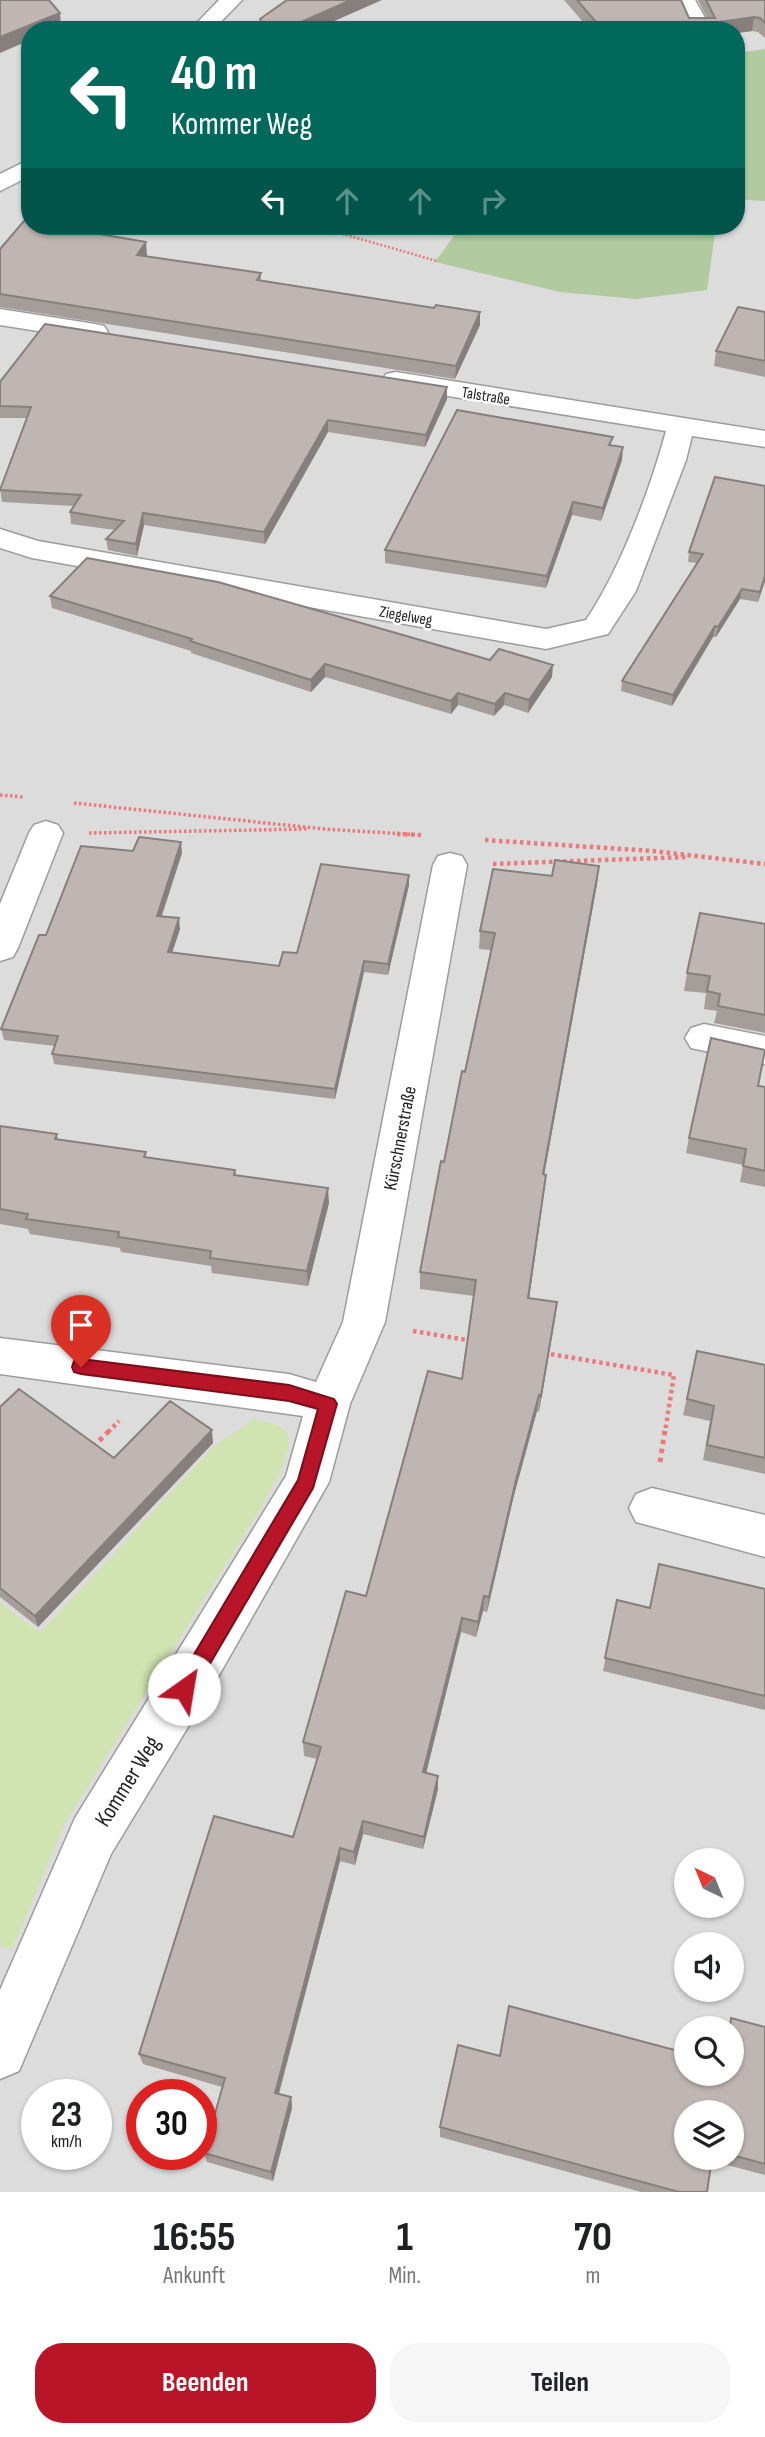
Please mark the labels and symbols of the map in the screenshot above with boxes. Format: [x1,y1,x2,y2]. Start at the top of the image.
street label: Talstraße [460,383,511,410]
street label: Ziegelweg [378,602,434,630]
street label: Kürschnerstraße [379,1084,422,1192]
pin [51,1295,111,1367]
position arrow [147,1652,221,1726]
street label: Kommer Weg [89,1731,167,1832]
north arrow [674,1848,744,1918]
speed limit sign: 30 [126,2079,217,2170]

